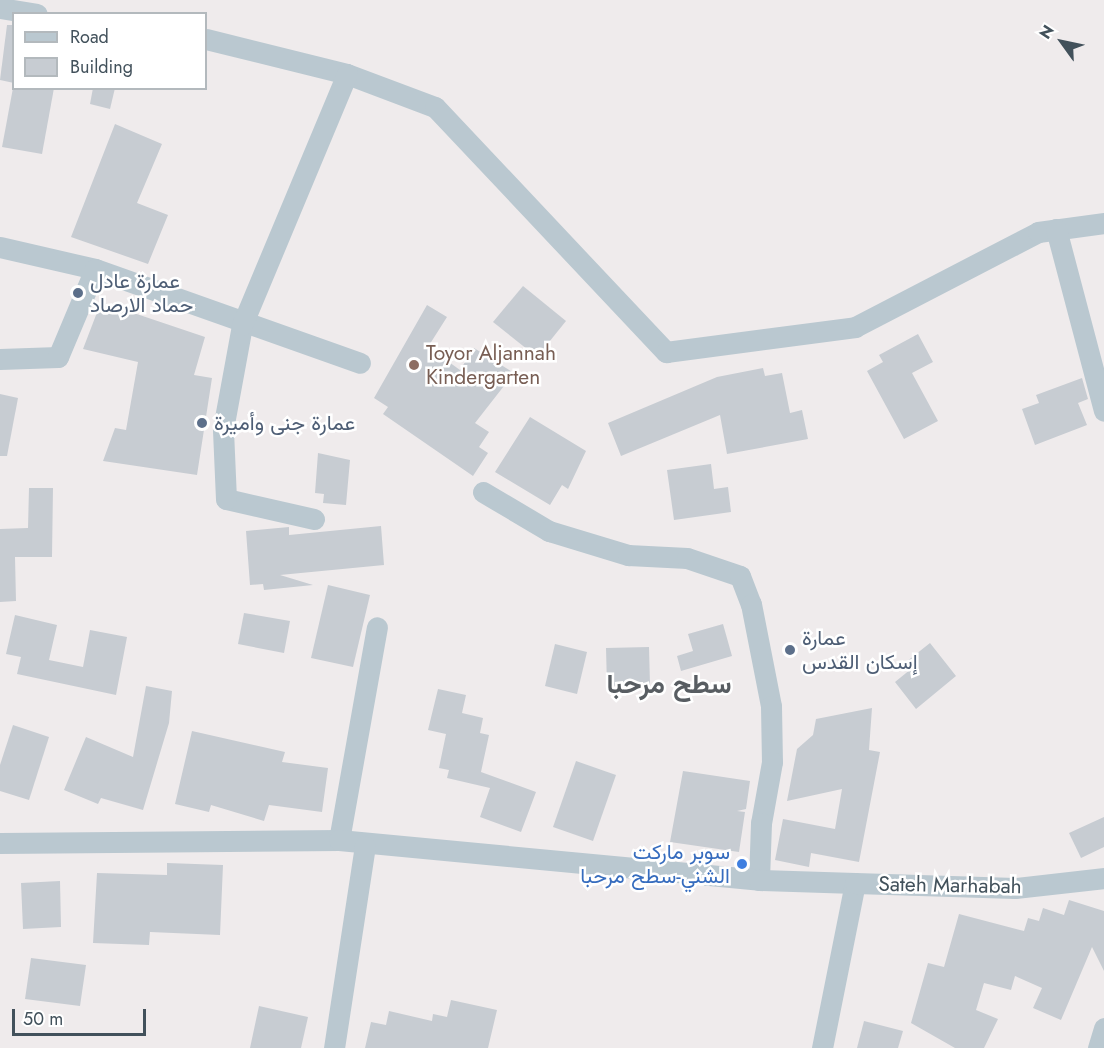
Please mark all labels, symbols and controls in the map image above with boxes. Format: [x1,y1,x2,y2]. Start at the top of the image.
legend [12,12,207,90]
north arrow [1032,12,1092,72]
text: N [1033,20,1060,44]
text: Road [70,24,109,50]
text: Building [70,54,133,80]
place label: عمارة عادل حماد الارصاد [90,268,193,318]
marker: عمارة عادل حماد الارصاد [71,286,85,300]
place label: Toyor Aljannah Kindergarten [426,340,556,390]
marker: Toyor Aljannah Kindergarten [407,358,421,372]
place label: عمارة جنى وأميرة [214,410,355,436]
marker: عمارة جنى وأميرة [195,416,209,430]
place label: عمارة إسكان القدس [802,625,918,675]
marker: عمارة إسكان القدس [783,643,797,657]
district label: سطح مرحبا [606,668,732,700]
place label: سوبر ماركت الشني-سطح مرحبا [580,839,730,889]
marker: سوبر ماركت الشني-سطح مرحبا [735,857,749,871]
street label: Sateh Marhabah [878,871,1022,899]
scale bar [15,997,148,1035]
text: 50 m [23,1006,63,1032]

